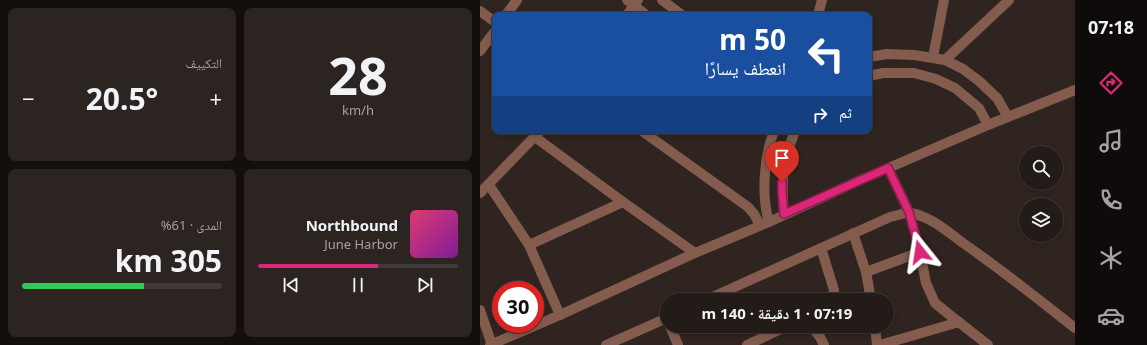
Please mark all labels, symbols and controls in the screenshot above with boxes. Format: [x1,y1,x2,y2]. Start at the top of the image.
text: 07:18 [1088,15,1134,39]
text: 50 m [719,20,786,58]
icon: left [800,28,852,80]
text: 28 [328,39,388,110]
text: التكييف [186,54,222,72]
text: انعطف يسارًا [705,56,786,80]
icon: directions [1097,69,1125,97]
text: 20.5° [86,78,158,119]
text: − [22,83,35,113]
text: + [209,83,222,113]
text: km/h [342,101,374,119]
text: ثم [839,102,852,122]
icon: right [809,104,831,126]
icon: music [1097,127,1125,155]
pin [765,141,799,182]
map controls [1019,146,1063,242]
button: search [1019,146,1063,190]
icon: arrive [771,147,793,169]
icon: phone [1097,186,1125,214]
button: layers [1019,198,1063,242]
text: Northbound [306,215,398,235]
text: المدى · 61% [161,216,222,234]
position arrow [899,231,941,273]
text: June Harbor [324,235,398,253]
text: 305 km [115,240,222,281]
icon: climate [1097,244,1125,272]
icon: previous [280,274,302,296]
icon: pause [347,274,369,296]
icon: next [414,274,436,296]
speed limit sign: 30 [492,281,544,333]
icon: car [1097,302,1125,330]
text: 07:19 · 1 دقيقة · 140 m [702,303,852,323]

